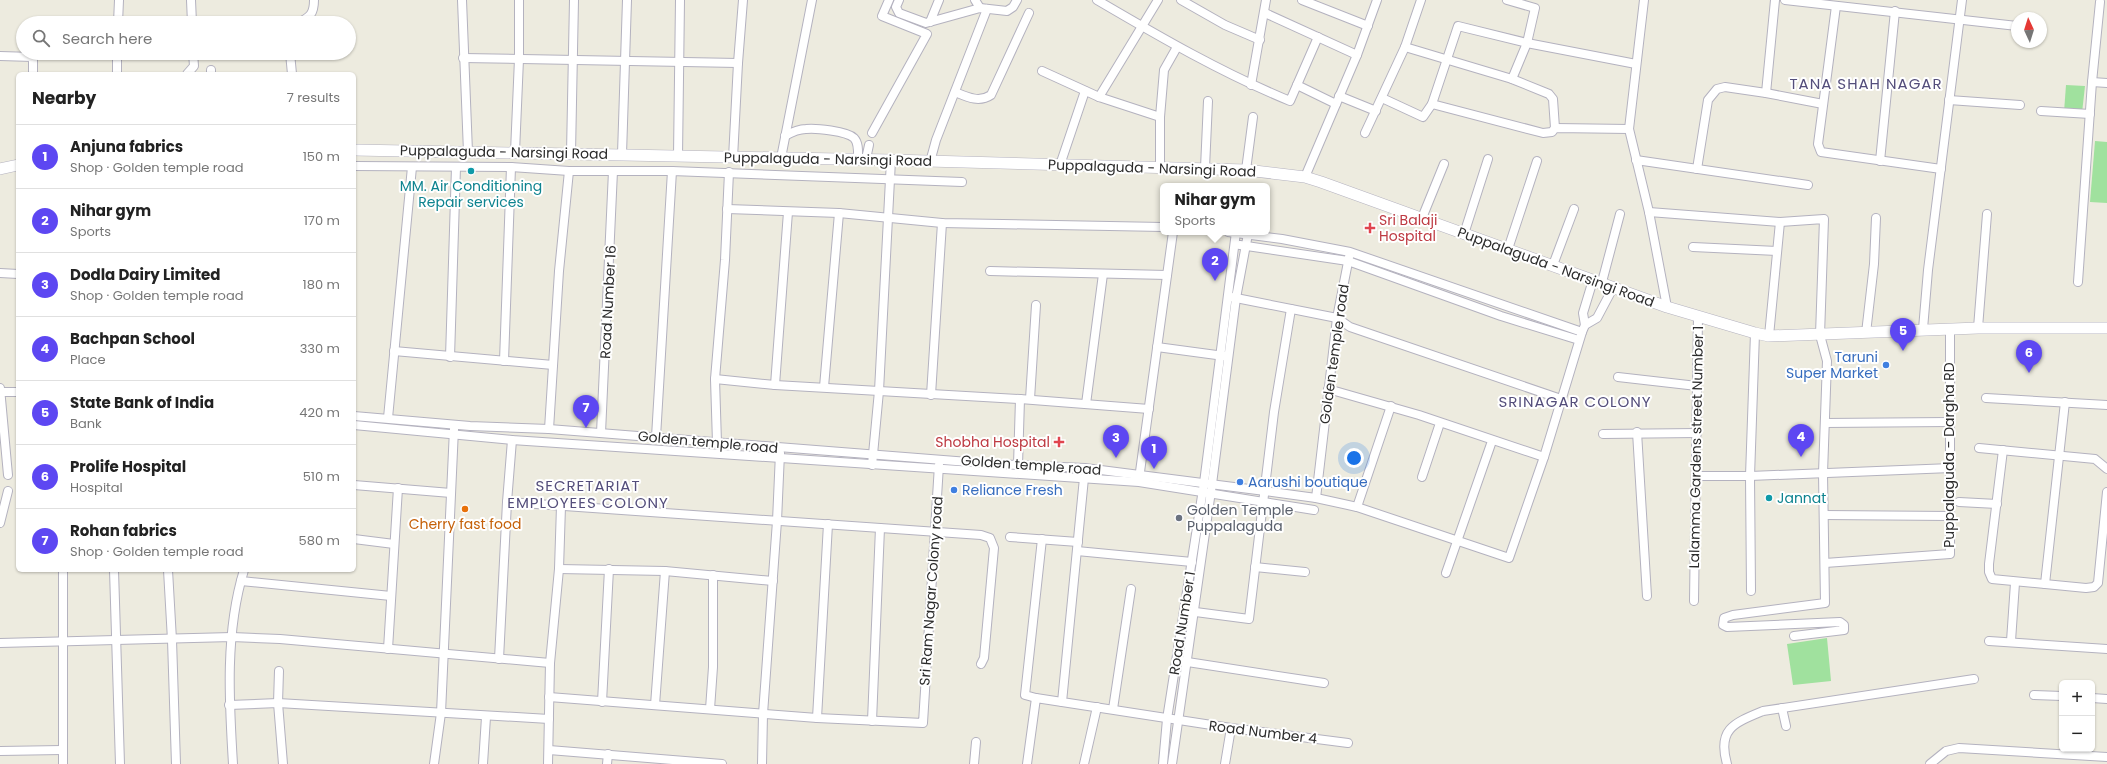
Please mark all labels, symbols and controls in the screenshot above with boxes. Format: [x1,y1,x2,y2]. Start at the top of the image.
north arrow [2011,12,2047,48]
search box [16,16,356,60]
icon: search [30,27,52,49]
text: Search here [62,28,152,49]
district label: TANA SHAH NAGAR [1789,73,1943,94]
text: Nearby [32,86,96,110]
text: 7 results [287,88,340,107]
text: Anjuna fabrics [70,136,183,157]
street label: Puppalaguda - Narsingi Road [400,140,608,164]
text: 1 [43,147,47,166]
text: 150 m [303,147,340,166]
street label: Puppalaguda - Narsingi Road [724,147,932,171]
street label: Puppalaguda - Narsingi Road [1048,154,1256,182]
text: Shop · Golden temple road [70,158,243,177]
marker: MM. Air Conditioning Repair services [466,166,476,176]
place label: MM. Air Conditioning Repair services [400,176,542,212]
popup [1160,183,1270,235]
text: Nihar gym [1174,189,1256,210]
text: Nihar gym [70,200,151,221]
place label: Sri Balaji Hospital [1379,210,1438,246]
text: 2 [41,211,49,230]
text: 170 m [304,211,340,230]
text: Sports [1174,211,1216,230]
text: Sports [70,222,111,241]
marker: Sri Balaji Hospital [1364,222,1376,234]
street label: Puppalaguda - Narsingi Road [1455,222,1657,312]
street label: Road Number 16 [595,245,621,359]
pin: 2 [1202,248,1228,281]
text: Dodla Dairy Limited [70,264,220,285]
text: 3 [41,275,49,294]
text: 180 m [303,275,340,294]
street label: Golden temple road [1314,283,1354,425]
text: Shop · Golden temple road [70,286,243,305]
pin: 5 [1890,318,1916,351]
street label: Lalamma Gardens street Number 1 [1684,325,1708,569]
text: Bachpan School [70,328,195,349]
text: 4 [41,339,49,358]
text: 330 m [300,339,340,358]
pin: 6 [2016,340,2042,373]
place label: Taruni Super Market [1786,347,1878,383]
text: Place [70,350,105,369]
marker: Taruni Super Market [1881,360,1891,370]
street label: Puppalaguda - Dargha RD [1939,362,1959,548]
district label: SRINAGAR COLONY [1498,391,1652,412]
text: State Bank of India [70,392,214,413]
pin: 7 [573,395,599,428]
text: 5 [41,403,49,422]
text: 420 m [299,403,340,422]
text: Bank [70,414,102,433]
pin: 4 [1788,424,1814,457]
pin: 3 [1103,425,1129,458]
street label: Golden temple road [637,426,779,458]
place label: Shobha Hospital [935,432,1050,452]
marker: Shobha Hospital [1053,436,1065,448]
pin: 1 [1141,436,1167,469]
your location [1344,448,1364,468]
street label: Golden temple road [960,450,1102,480]
text: Prolife Hospital [70,456,186,477]
text: 6 [41,467,49,486]
text: 510 m [303,467,340,486]
place label: Aarushi boutique [1248,472,1368,492]
district label: SECRETARIAT EMPLOYEES COLONY [507,475,669,513]
marker: Aarushi boutique [1235,477,1245,487]
text: Hospital [70,478,123,497]
place label: Reliance Fresh [962,480,1063,500]
marker: Reliance Fresh [949,485,959,495]
place label: Jannat [1777,488,1826,508]
marker: Jannat [1764,493,1774,503]
street label: Sri Ram Nagar Colony road [914,496,948,686]
place label: Golden Temple Puppalaguda [1187,500,1294,536]
marker: Cherry fast food [460,504,470,514]
marker: Golden Temple Puppalaguda [1174,513,1184,523]
place label: Cherry fast food [409,514,521,534]
text: Rohan fabrics [70,520,177,541]
text: 7 [42,531,48,550]
text: 580 m [299,531,340,550]
text: Shop · Golden temple road [70,542,243,561]
street label: Road Number 1 [1164,570,1200,676]
map controls [2059,680,2095,752]
button: + [2059,680,2095,716]
street label: Road Number 4 [1208,715,1319,749]
button: − [2059,716,2095,752]

